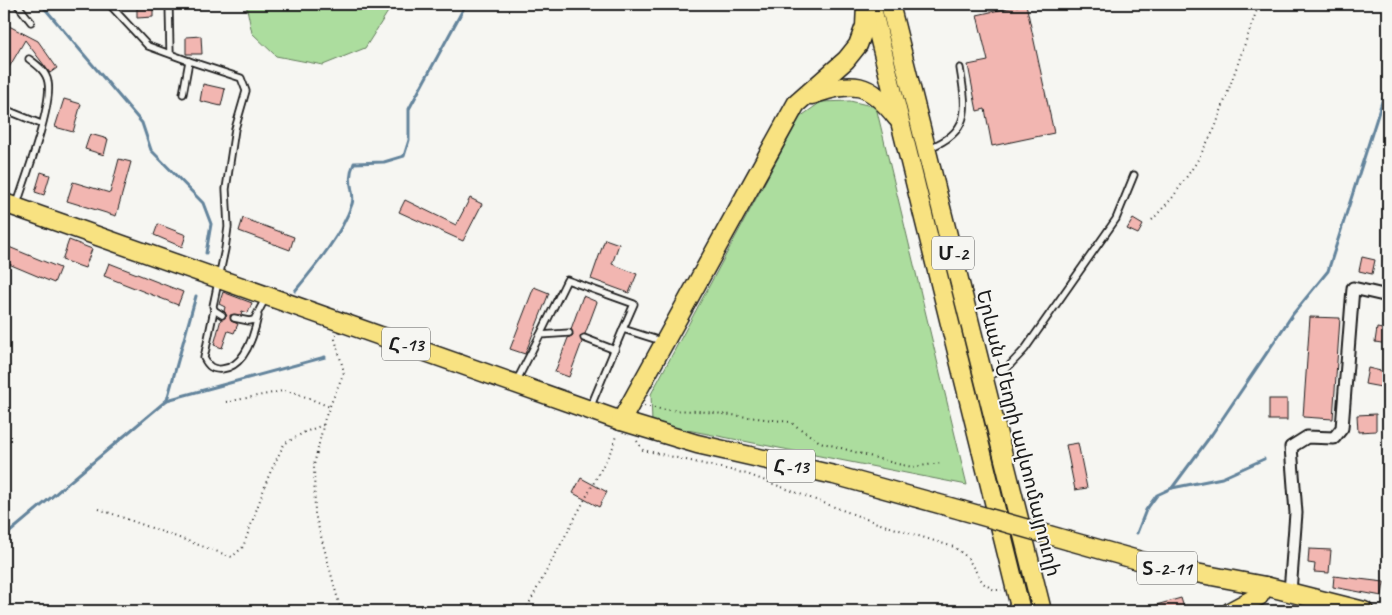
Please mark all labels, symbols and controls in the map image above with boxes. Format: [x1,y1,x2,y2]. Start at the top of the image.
road number: Մ-2 [932,237,974,270]
street label: Երևան-Մեղրի ավտոմայրուղի [971,287,1066,579]
road number: Հ-13 [382,328,430,360]
road number: Հ-13 [767,450,815,482]
road number: Տ-2-11 [1137,552,1197,584]

